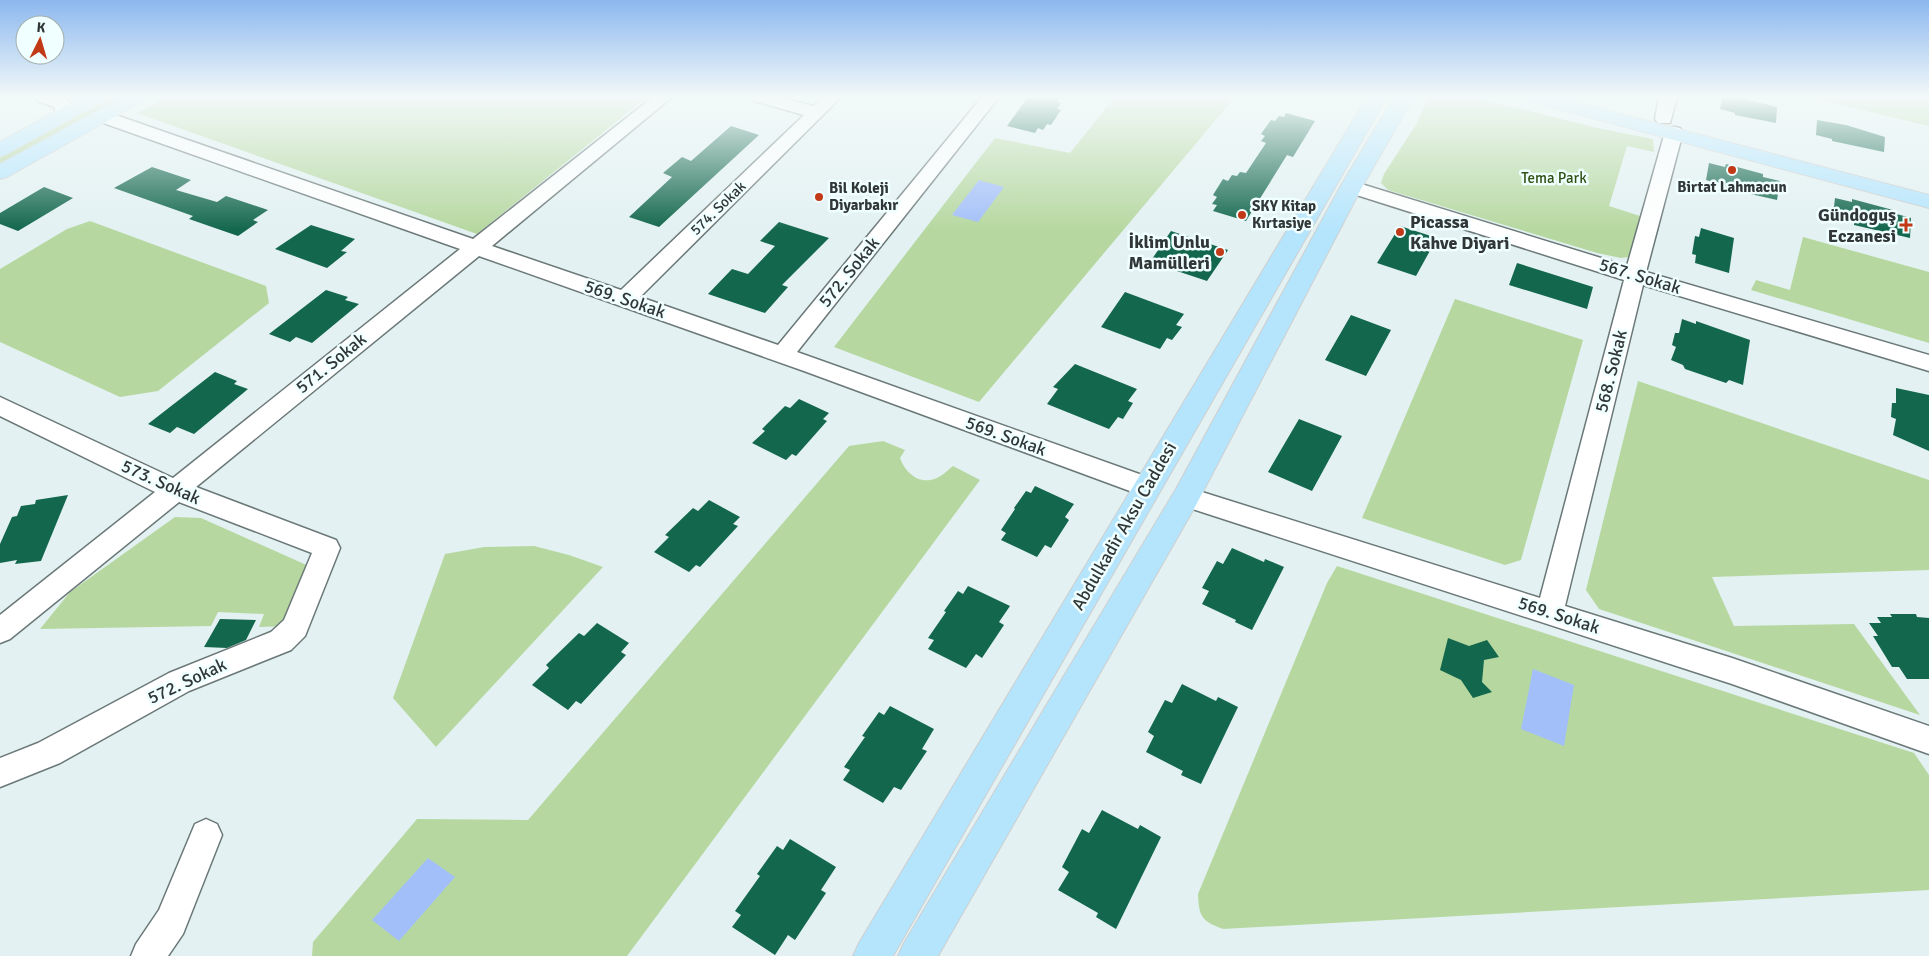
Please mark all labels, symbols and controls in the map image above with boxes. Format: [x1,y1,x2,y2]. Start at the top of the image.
north arrow [15,15,65,65]
text: K [36,19,46,36]
marker: Birtat Lahmacun [1726,164,1738,176]
park label: Tema Park [1521,169,1587,187]
street label: 574. Sokak [686,177,750,239]
place label: Birtat Lahmacun [1677,178,1787,196]
place label: Bil Koleji Diyarbakır [829,179,898,214]
marker: Bil Koleji Diyarbakır [813,191,825,203]
place label: SKY Kitap Kırtasiye [1252,197,1316,232]
place label: Gündoguş Eczanesi [1818,204,1896,247]
marker: SKY Kitap Kırtasiye [1236,209,1248,221]
place label: Picassa Kahve Diyari [1410,211,1509,254]
marker: Gündoguş Eczanesi [1900,219,1912,231]
marker: Picassa Kahve Diyari [1394,226,1406,238]
place label: İklim Unlu Mamülleri [1129,231,1210,274]
street label: 572. Sokak [814,232,884,312]
marker: İklim Unlu Mamülleri [1214,246,1226,258]
street label: 567. Sokak [1596,253,1684,299]
street label: 569. Sokak [582,275,668,323]
street label: 568. Sokak [1590,327,1632,415]
street label: 571. Sokak [291,328,371,398]
street label: 569. Sokak [963,411,1049,461]
street label: Abdulkadir Aksu Caddesi [1067,438,1181,614]
street label: 573. Sokak [118,455,204,509]
street label: 569. Sokak [1515,591,1603,639]
street label: 572. Sokak [144,653,230,709]

